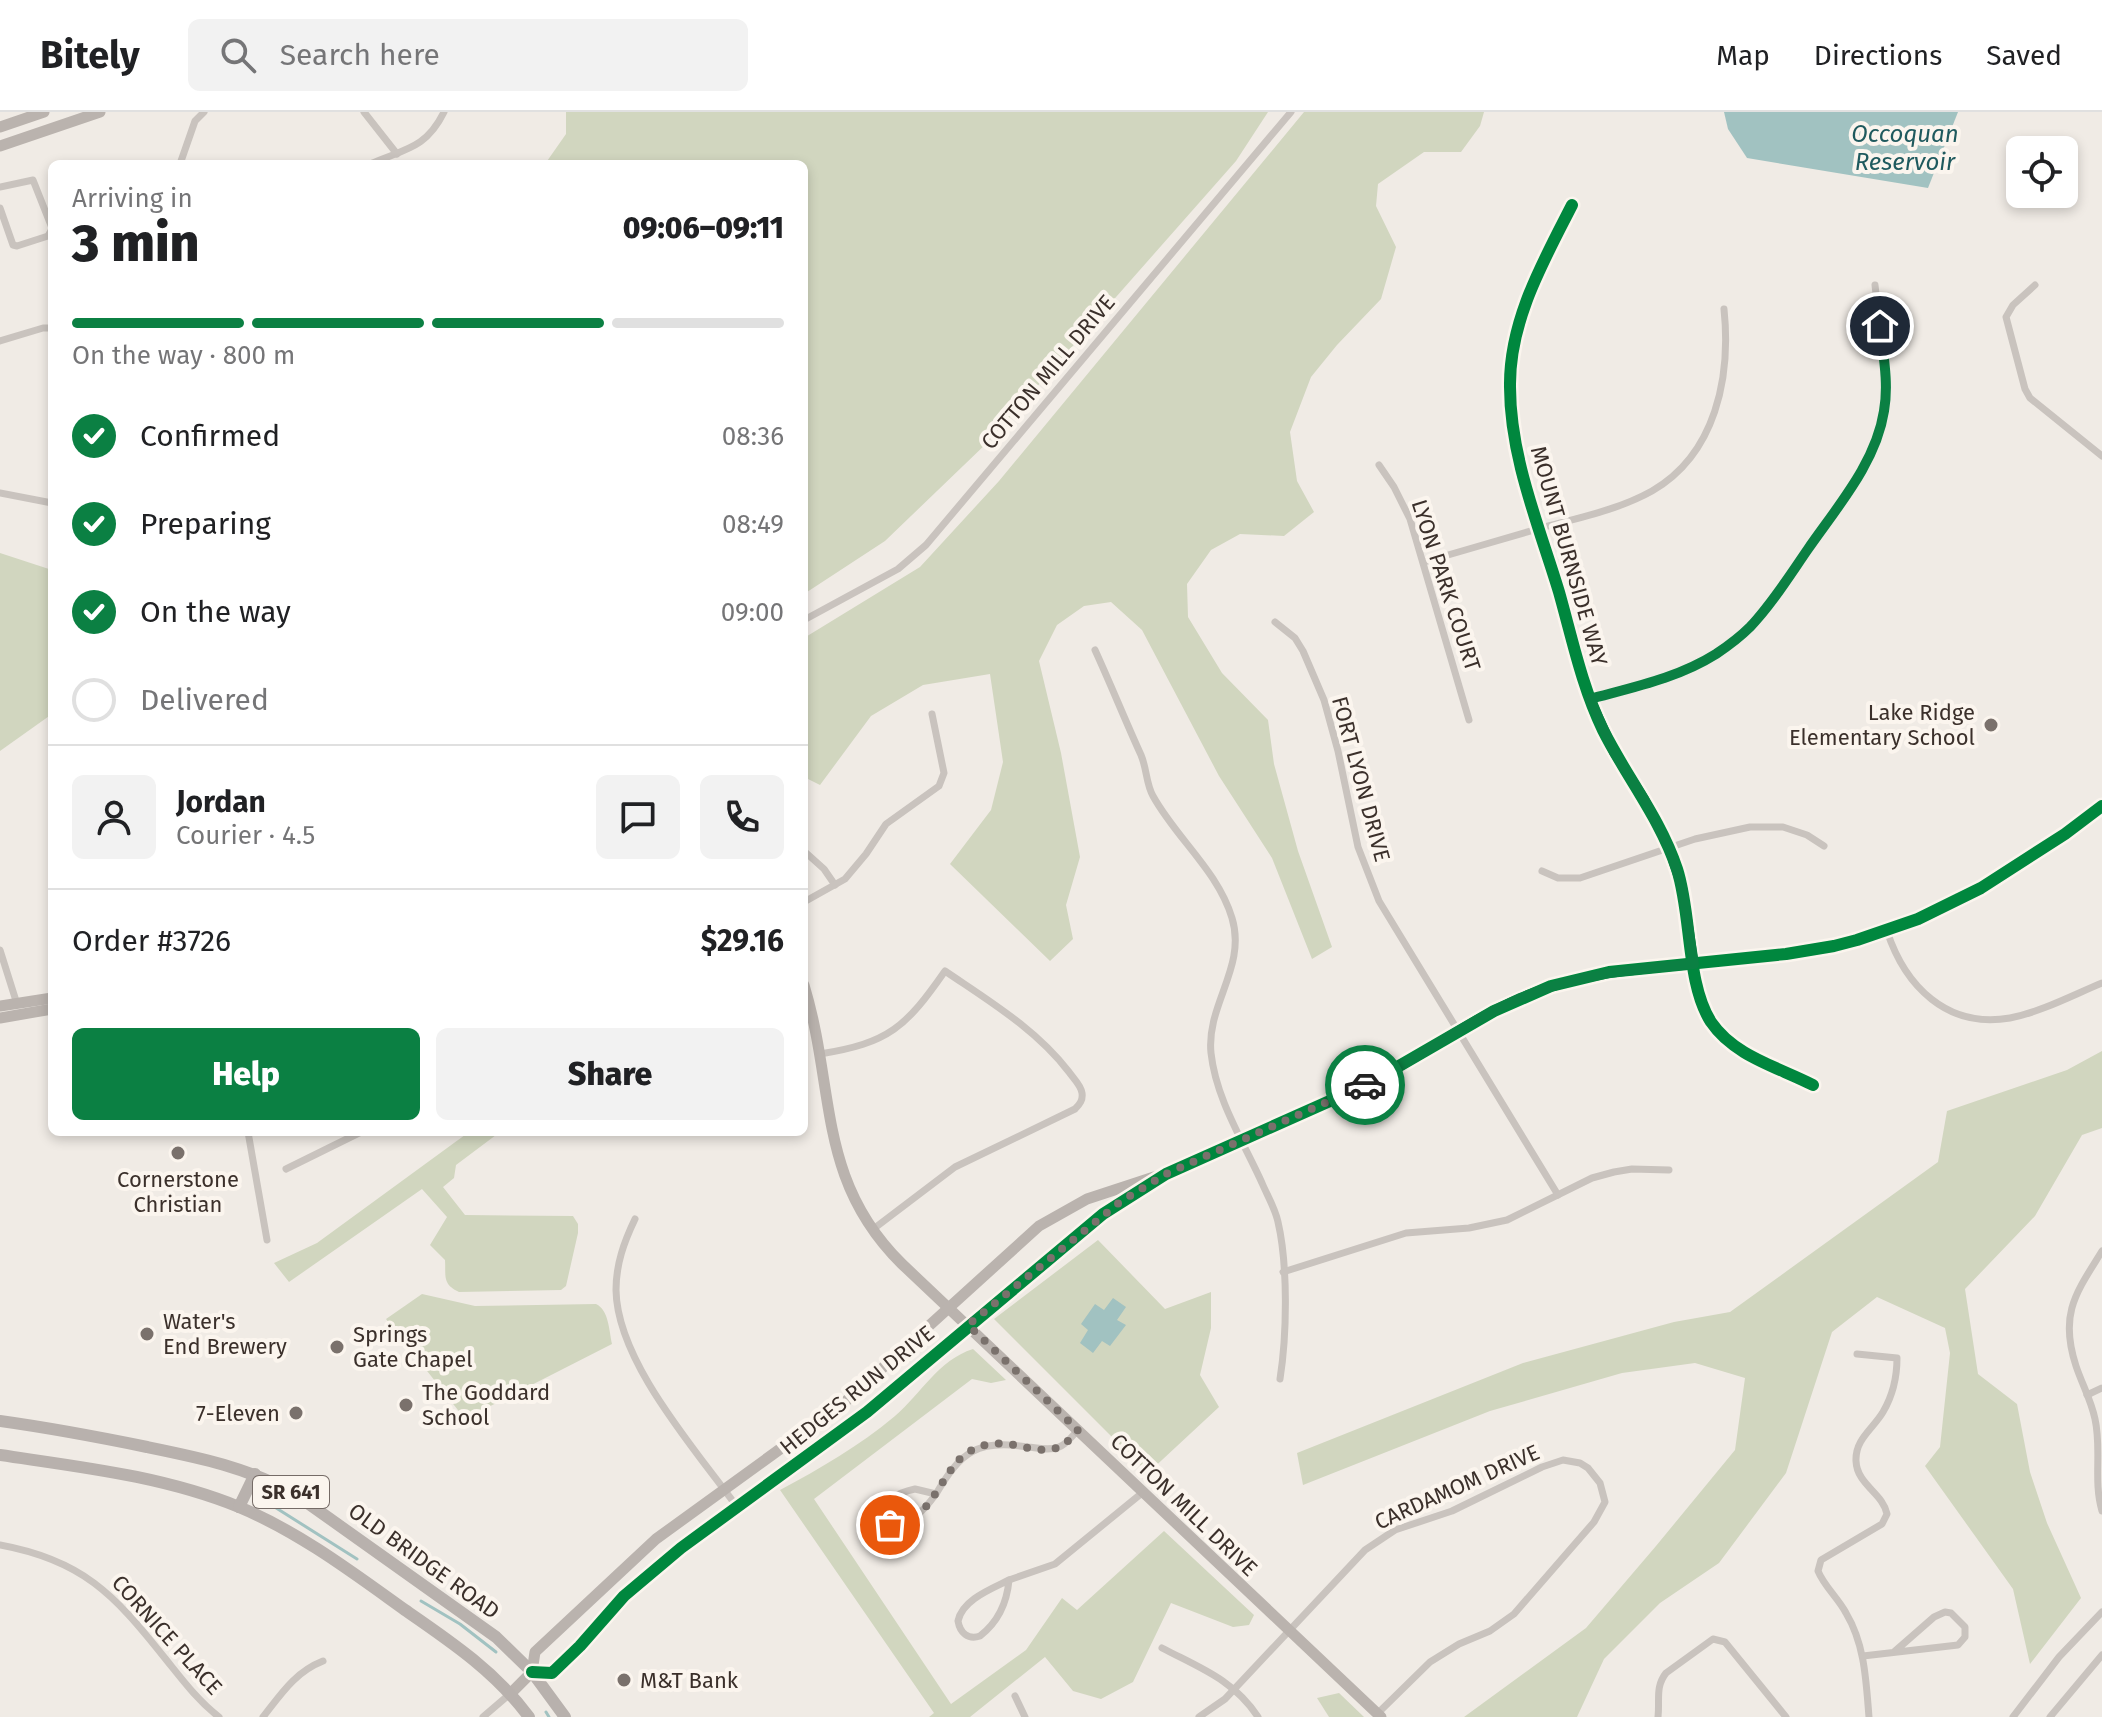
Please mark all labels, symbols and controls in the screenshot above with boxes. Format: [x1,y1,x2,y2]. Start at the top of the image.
search box [188,19,748,91]
text: Bitely [40,32,140,78]
icon: search [216,33,260,77]
text: Search here [280,37,440,73]
text: Map [1716,39,1770,72]
text: Directions [1814,39,1942,72]
text: Saved [1986,39,2062,72]
water label: Occoquan Reservoir [1851,120,1959,176]
map controls [2006,136,2078,208]
button: locate [2006,136,2078,208]
text: Arriving in [72,183,193,214]
text: 09:06–09:11 [623,210,784,246]
text: 3 min [72,212,200,275]
street label: COTTON MILL DRIVE [975,289,1121,455]
pin [1846,292,1914,360]
icon: home [1858,304,1902,348]
text: On the way · 800 m [72,340,295,371]
icon: check [72,414,116,458]
text: Confirmed [140,418,280,454]
text: 08:36 [722,421,784,452]
street label: MOUNT BURNSIDE WAY [1525,443,1613,669]
street label: LYON PARK COURT [1406,496,1487,675]
icon: check [72,502,116,546]
text: Preparing [140,506,271,542]
text: 08:49 [722,509,784,540]
icon: check [72,590,116,634]
text: On the way [140,594,291,630]
text: 09:00 [721,597,784,628]
text: Delivered [140,682,269,718]
street label: FORT LYON DRIVE [1326,693,1396,865]
place label: Lake Ridge Elementary School [1789,699,1975,751]
marker: Lake Ridge Elementary School [1982,716,2000,734]
button: person [72,775,156,859]
button: chat [596,775,680,859]
button: phone [700,775,784,859]
text: Jordan [176,784,266,820]
text: Courier · 4.5 [176,820,315,851]
text: Order #3726 [72,923,231,959]
text: $29.16 [701,923,784,959]
button: Help [72,1028,420,1120]
button: Share [436,1028,784,1120]
courier [1325,1045,1405,1125]
icon: car [1343,1063,1387,1107]
marker: Cornerstone Christian [169,1144,187,1162]
place label: Cornerstone Christian [117,1166,239,1218]
place label: Water's End Brewery [163,1308,287,1360]
street label: HEDGES RUN DRIVE [774,1320,940,1460]
place label: Springs Gate Chapel [353,1321,473,1373]
marker: Water's End Brewery [138,1325,156,1343]
marker: Springs Gate Chapel [328,1338,346,1356]
place label: The Goddard School [422,1379,550,1431]
marker: The Goddard School [397,1396,415,1414]
place label: 7-Eleven [196,1400,280,1427]
marker: 7-Eleven [287,1404,305,1422]
street label: COTTON MILL DRIVE [1105,1428,1263,1582]
street label: CARDAMOM DRIVE [1370,1439,1544,1535]
road number: SR 641 [253,1476,329,1508]
pin [856,1491,924,1559]
street label: OLD BRIDGE ROAD [343,1497,505,1625]
icon: bag [868,1503,912,1547]
street label: CORNICE PLACE [106,1569,228,1701]
place label: M&T Bank [640,1667,739,1694]
marker: M&T Bank [615,1671,633,1689]

